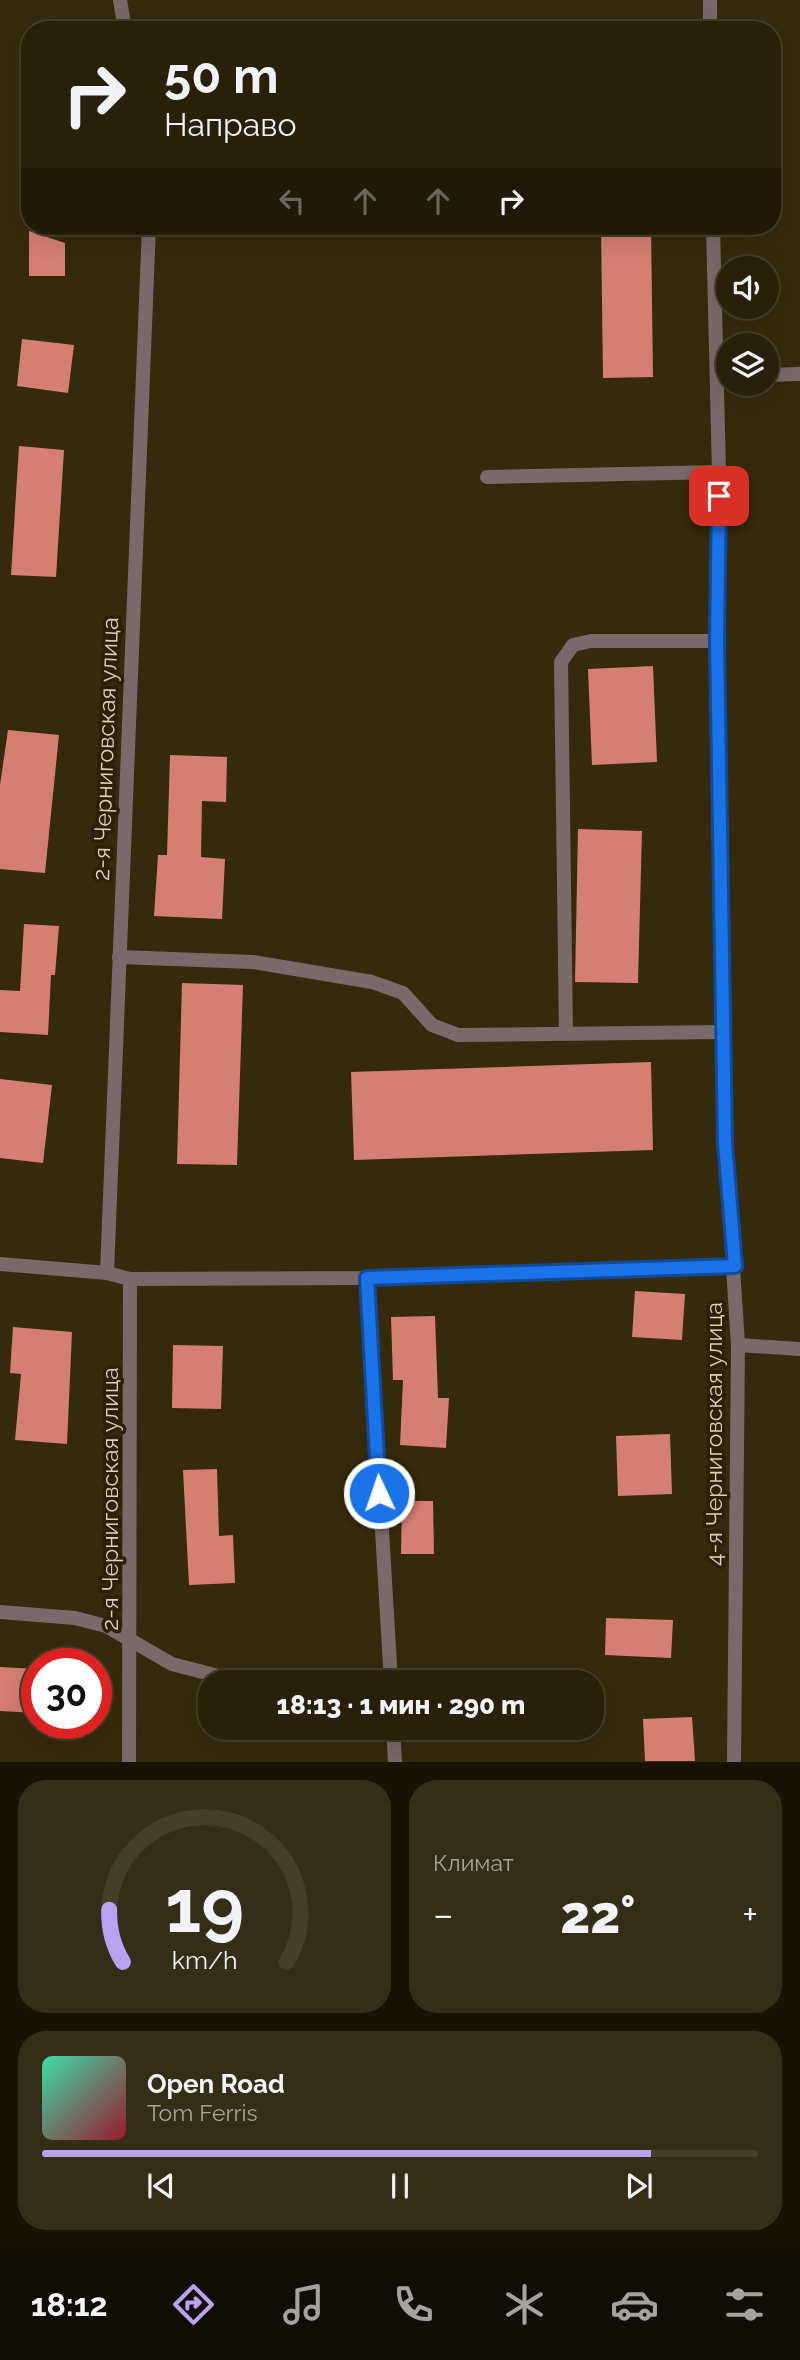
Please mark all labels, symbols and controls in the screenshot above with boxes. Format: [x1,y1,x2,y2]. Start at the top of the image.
text: 50 m [164,47,279,104]
icon: right [49,49,140,140]
text: Направо [164,106,296,143]
icon: left [273,182,311,220]
icon: ahead [346,182,384,220]
icon: ahead [419,182,457,220]
icon: right [492,182,530,220]
map controls [716,256,779,396]
button: sound [716,256,779,319]
button: layers [716,333,779,396]
pin [689,466,749,526]
icon: arrive [700,477,738,515]
street label: 2-я Черниговская улица [87,617,123,881]
street label: 4-я Черниговская улица [700,1302,727,1566]
street label: 2-я Черниговская улица [96,1367,123,1631]
position arrow [342,1456,416,1530]
speed limit sign: 30 [21,1648,112,1739]
text: 18:13 · 1 мин · 290 m [277,1690,525,1720]
text: Климат [433,1849,514,1876]
text: 19 [165,1865,244,1950]
text: 22° [560,1884,636,1945]
text: − [433,1892,453,1937]
text: + [742,1892,758,1937]
text: km/h [172,1945,237,1975]
text: Open Road [147,2069,285,2099]
text: Tom Ferris [147,2099,258,2126]
icon: previous [142,2167,180,2205]
icon: pause [381,2167,419,2205]
icon: next [620,2167,658,2205]
icon: directions [169,2280,218,2329]
icon: music [279,2280,328,2329]
icon: phone [389,2280,438,2329]
icon: climate [500,2280,549,2329]
icon: car [610,2280,659,2329]
icon: filters [720,2280,769,2329]
text: 18:12 [31,2286,108,2323]

